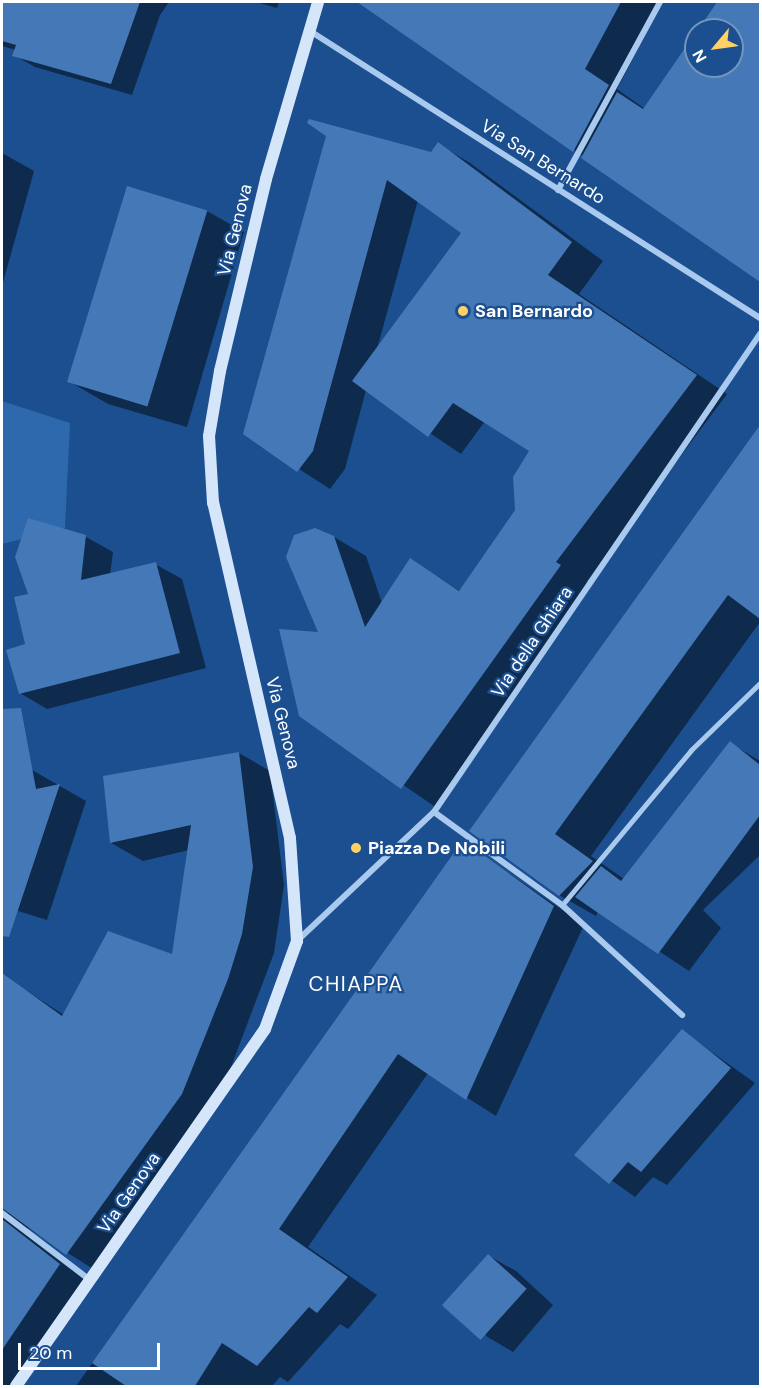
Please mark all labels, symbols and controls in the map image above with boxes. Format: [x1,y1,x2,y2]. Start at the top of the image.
north arrow [684,18,744,78]
text: N [688,46,712,66]
street label: Via San Bernardo [477,115,609,209]
street label: Via Genova [213,182,257,278]
place label: San Bernardo [475,300,593,322]
marker: San Bernardo [456,304,470,318]
street label: Via della Ghiara [487,582,577,702]
street label: Via Genova [261,675,305,771]
place label: Piazza De Nobili [368,837,505,859]
marker: Piazza De Nobili [349,841,363,855]
district label: CHIAPPA [308,971,404,997]
street label: Via Genova [93,1148,165,1238]
scale bar [21,1331,164,1369]
text: 20 m [29,1341,72,1365]

